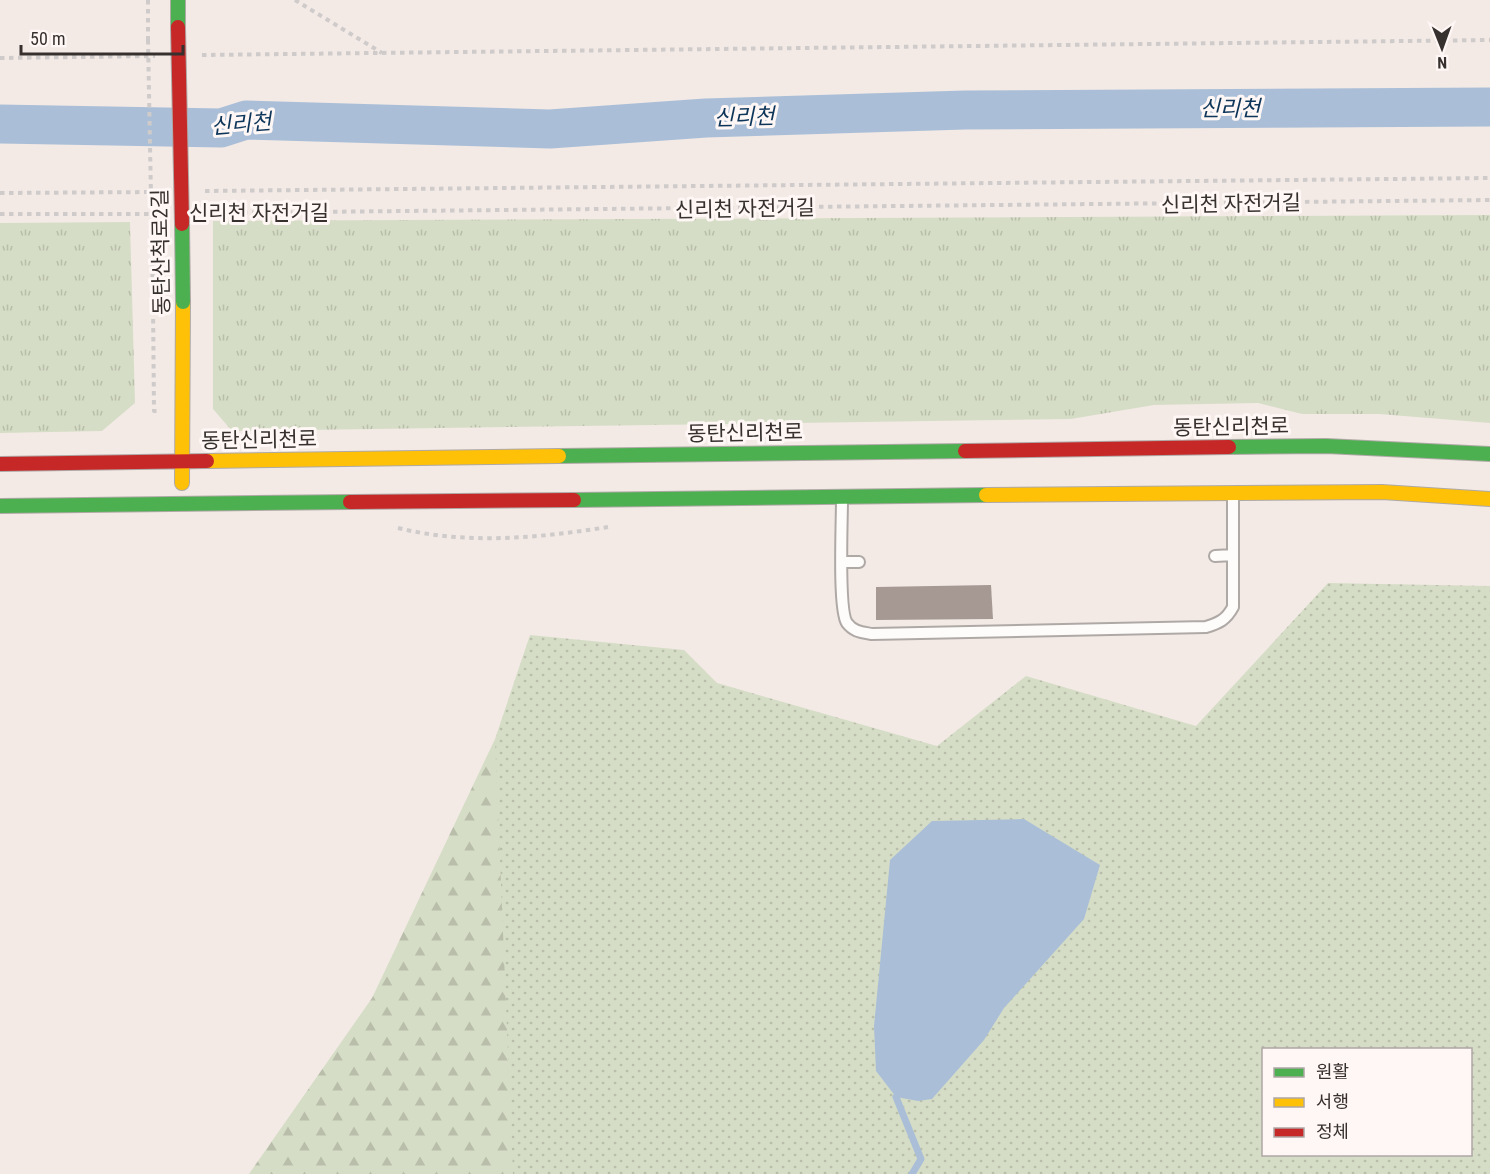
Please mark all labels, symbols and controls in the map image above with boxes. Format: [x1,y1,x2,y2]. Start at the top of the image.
scale bar [21,18,183,56]
north arrow [1412,18,1472,78]
text: 50 m [30,28,65,49]
text: N [1437,53,1447,72]
water label: 신리천 [1200,96,1263,121]
water label: 신리천 [713,103,778,131]
water label: 신리천 [210,109,275,139]
street label: 동탄산척로2길 [148,189,174,315]
street label: 신리천 자전거길 [1161,191,1301,217]
street label: 신리천 자전거길 [675,196,815,222]
street label: 신리천 자전거길 [189,201,329,225]
street label: 동탄신리천로 [1173,414,1289,440]
street label: 동탄신리천로 [687,420,803,446]
street label: 동탄신리천로 [201,427,317,453]
legend [1262,1048,1472,1156]
text: 원활 [1316,1061,1349,1082]
text: 서행 [1316,1091,1349,1112]
text: 정체 [1316,1121,1349,1142]

